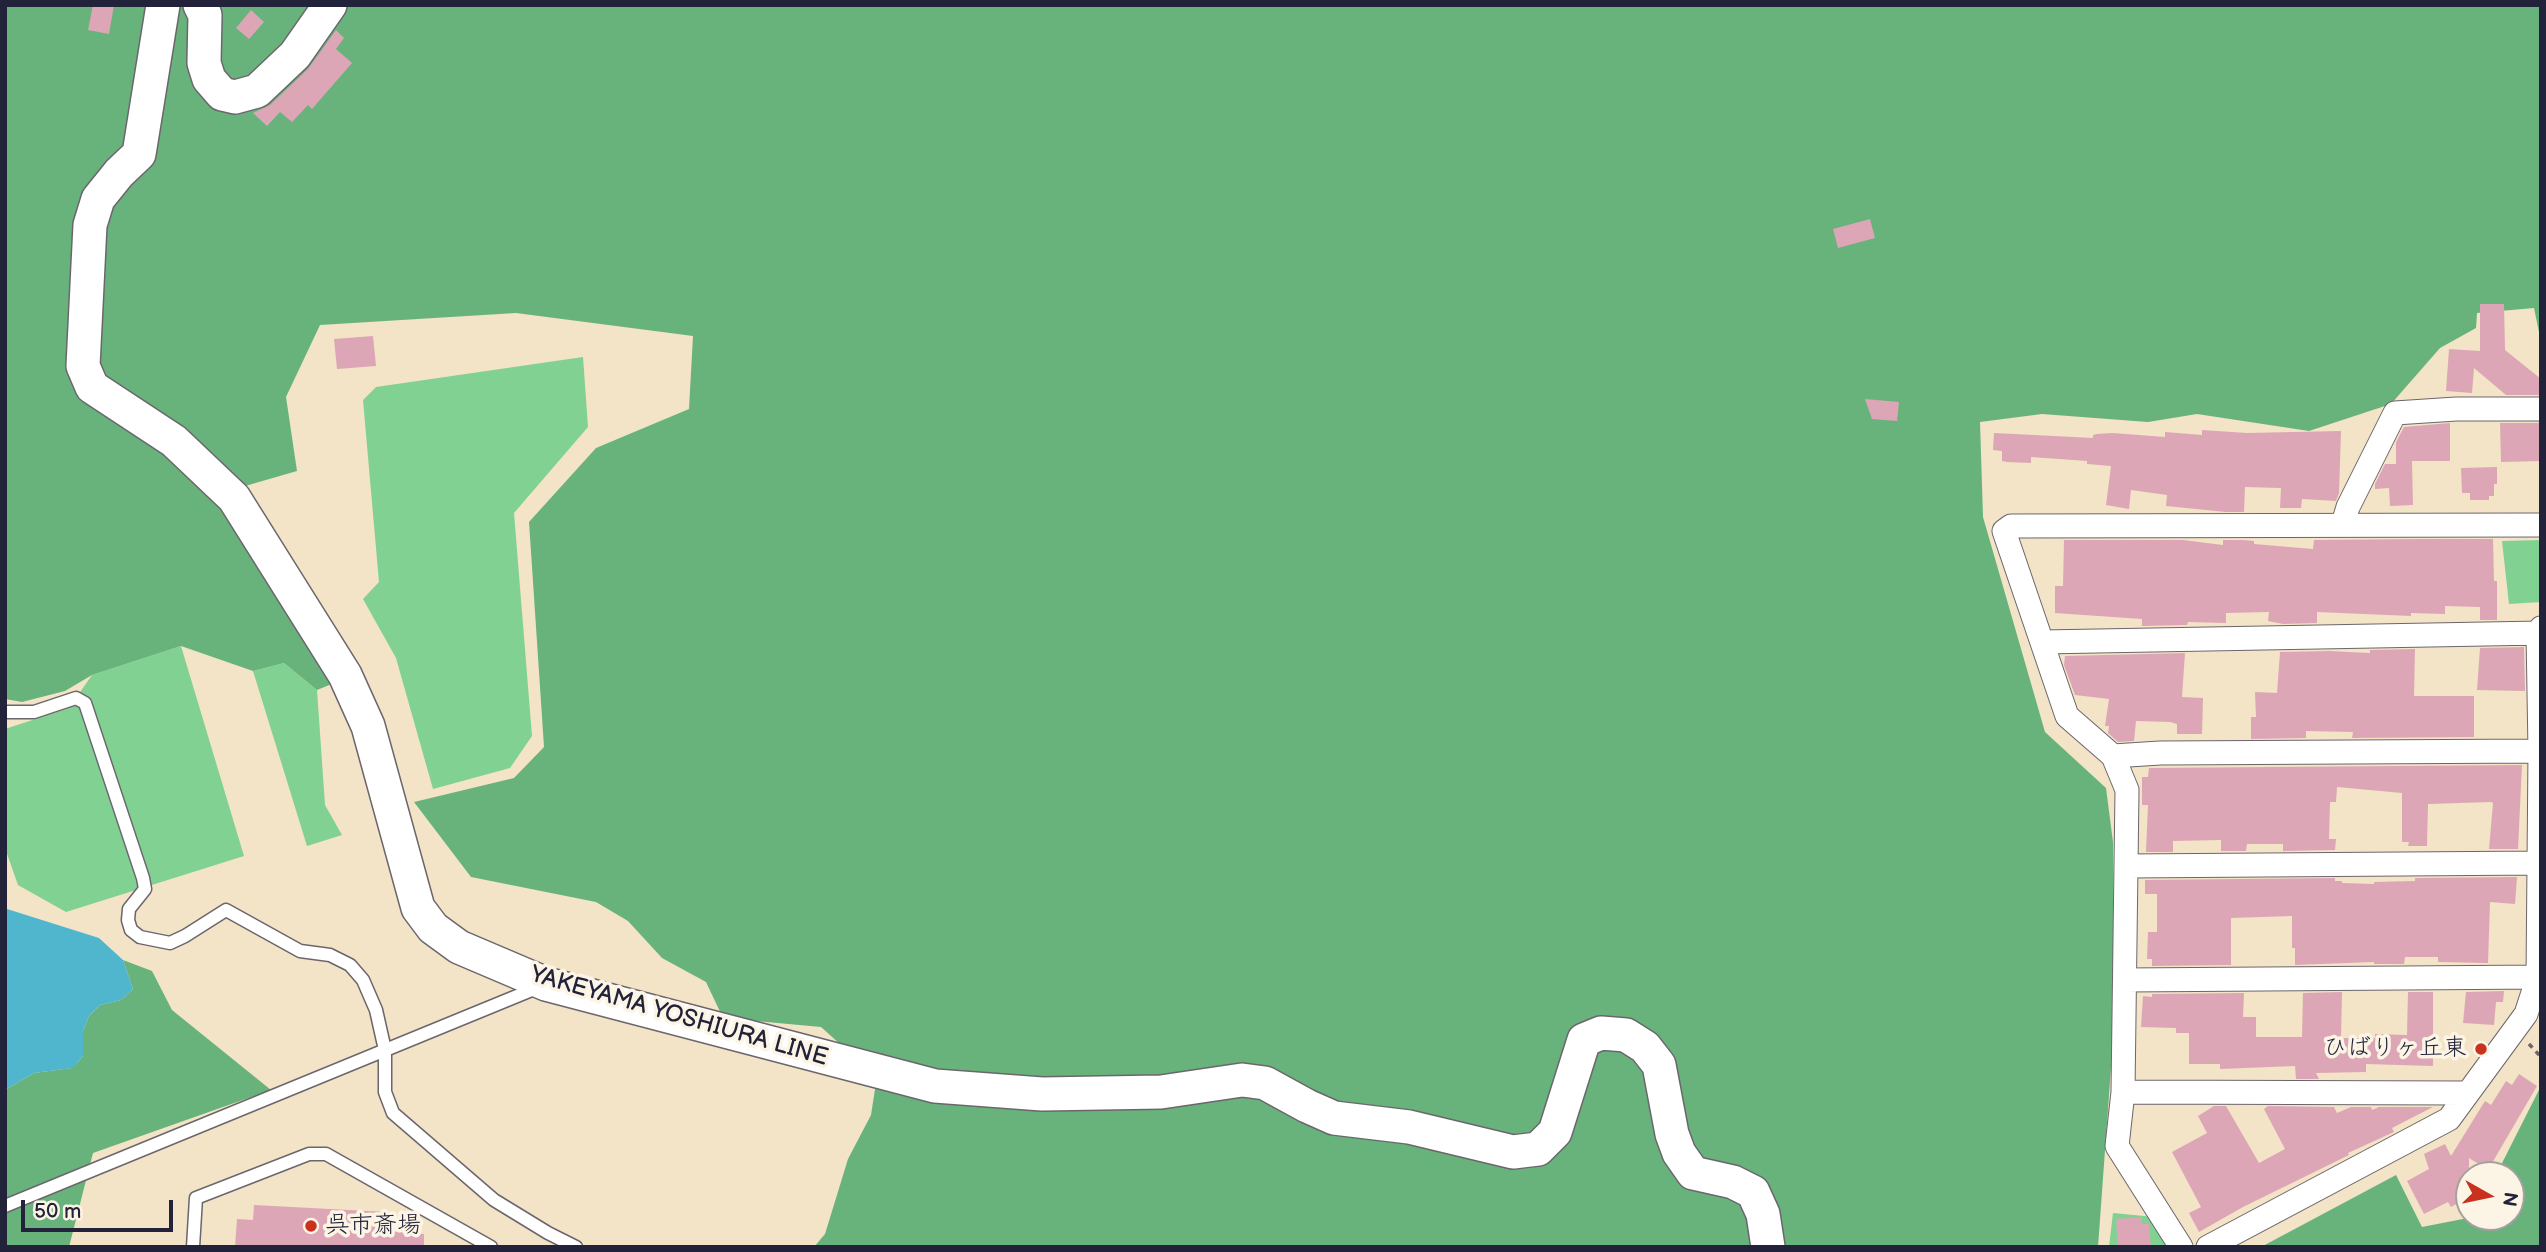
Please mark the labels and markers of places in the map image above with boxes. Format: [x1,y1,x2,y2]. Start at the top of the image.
place label: ひばりヶ丘東 [2323,1035,2467,1063]
marker: ひばりヶ丘東 [2473,1041,2489,1057]
place label: 呉市斎場 [325,1212,421,1240]
marker: 呉市斎場 [303,1218,319,1234]

